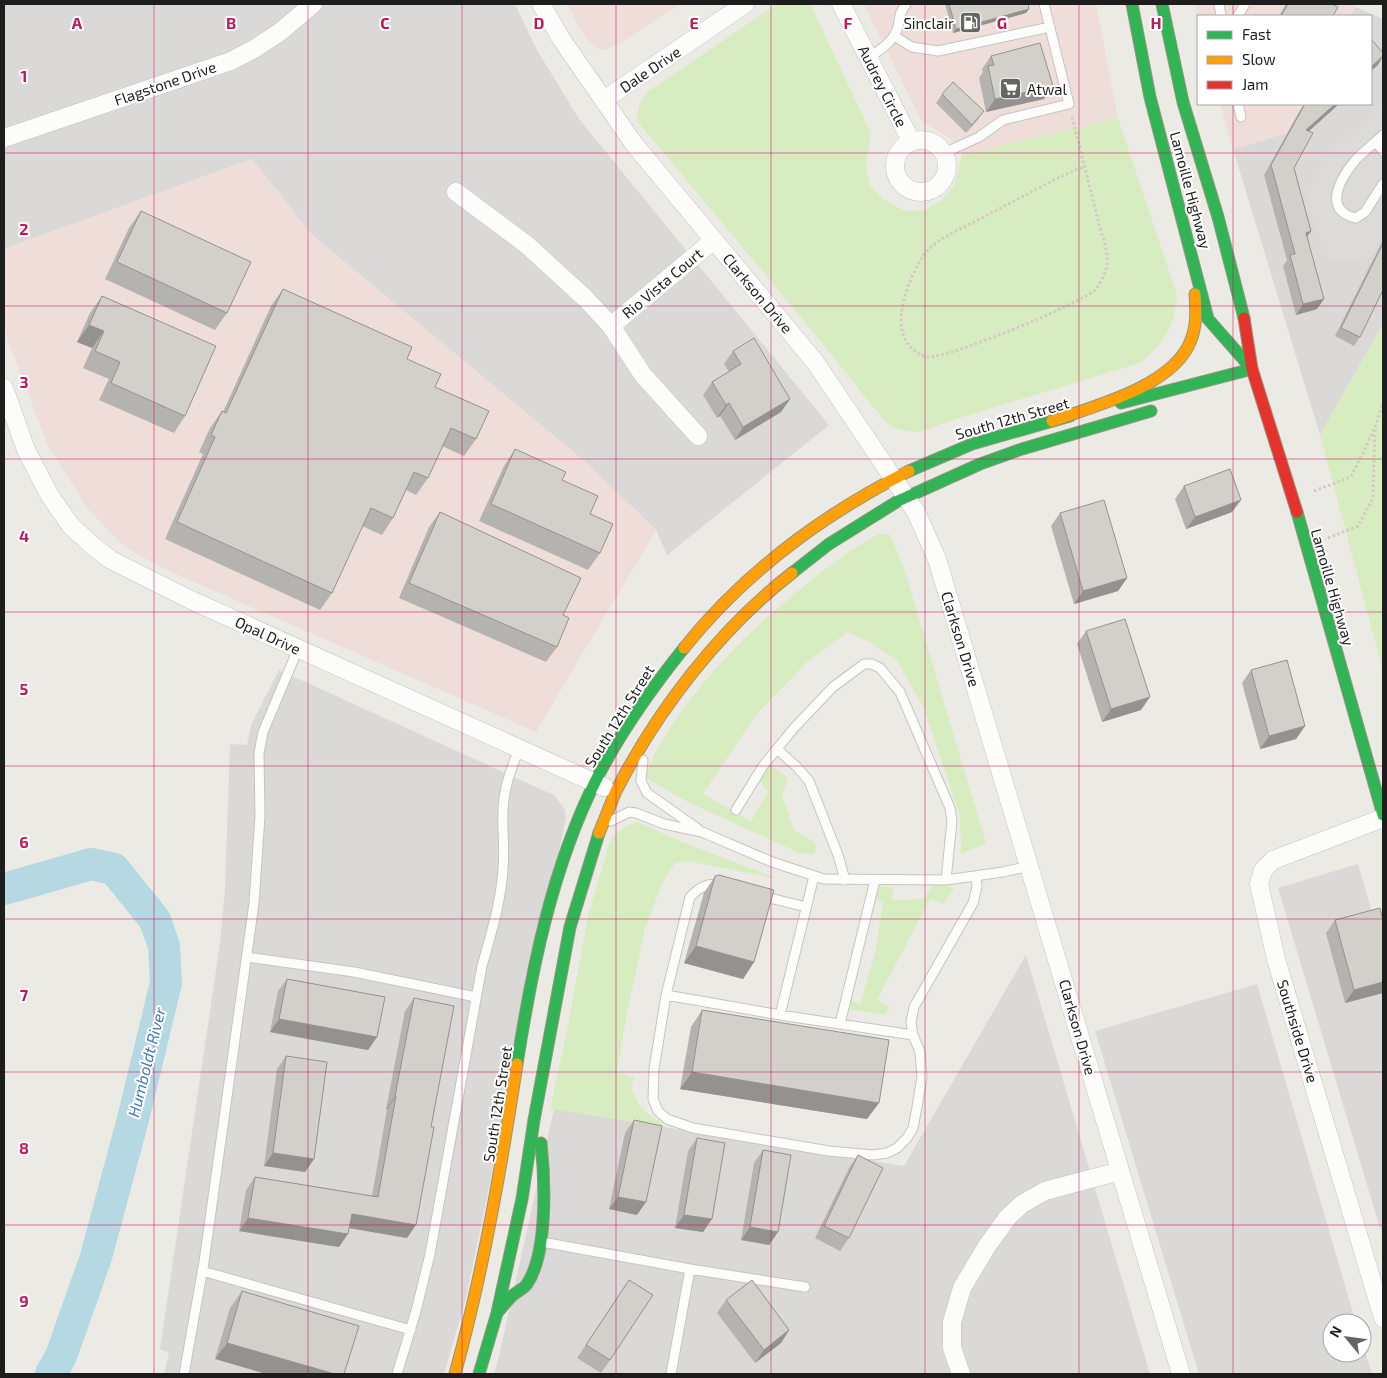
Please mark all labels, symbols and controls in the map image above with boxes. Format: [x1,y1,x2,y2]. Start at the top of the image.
fuel station icon: Sinclair [958,11,982,35]
text: A [72,13,83,32]
text: B [226,13,236,32]
text: C [380,13,390,32]
text: D [534,13,545,32]
text: E [689,13,699,32]
text: F [844,13,853,32]
text: G [997,13,1007,32]
text: H [1150,13,1162,32]
place label: Sinclair [903,14,954,32]
legend [1197,15,1372,105]
text: Fast [1242,25,1272,43]
street label: Dale Drive [616,42,684,96]
street label: Audrey Circle [855,42,911,130]
text: Slow [1242,50,1276,68]
street label: Flagstone Drive [112,57,218,109]
text: 1 [21,66,27,85]
text: Jam [1242,75,1268,93]
supermarket icon: Atwal [999,77,1023,101]
place label: Atwal [1027,80,1067,98]
street label: Lamoille Highway [1167,129,1215,251]
text: 2 [19,219,29,238]
street label: Rio Vista Court [618,244,706,322]
street label: Clarkson Drive [719,249,797,337]
text: 3 [19,372,29,391]
street label: South 12th Street [953,393,1071,443]
text: 4 [19,526,29,545]
street label: Lamoille Highway [1308,526,1358,648]
street label: Clarkson Drive [938,589,984,689]
street label: Opal Drive [232,612,304,658]
street label: South 12th Street [580,661,658,770]
text: 5 [20,679,29,698]
text: 6 [19,832,29,851]
street label: Clarkson Drive [1056,977,1100,1077]
street label: Southside Drive [1274,977,1322,1085]
text: 7 [20,985,29,1004]
water label: Humboldt River [123,1004,169,1119]
street label: South 12th Street [479,1044,515,1163]
text: 8 [19,1138,29,1157]
text: 9 [19,1291,29,1310]
north arrow [1322,1313,1372,1363]
text: N [1325,1323,1345,1340]

